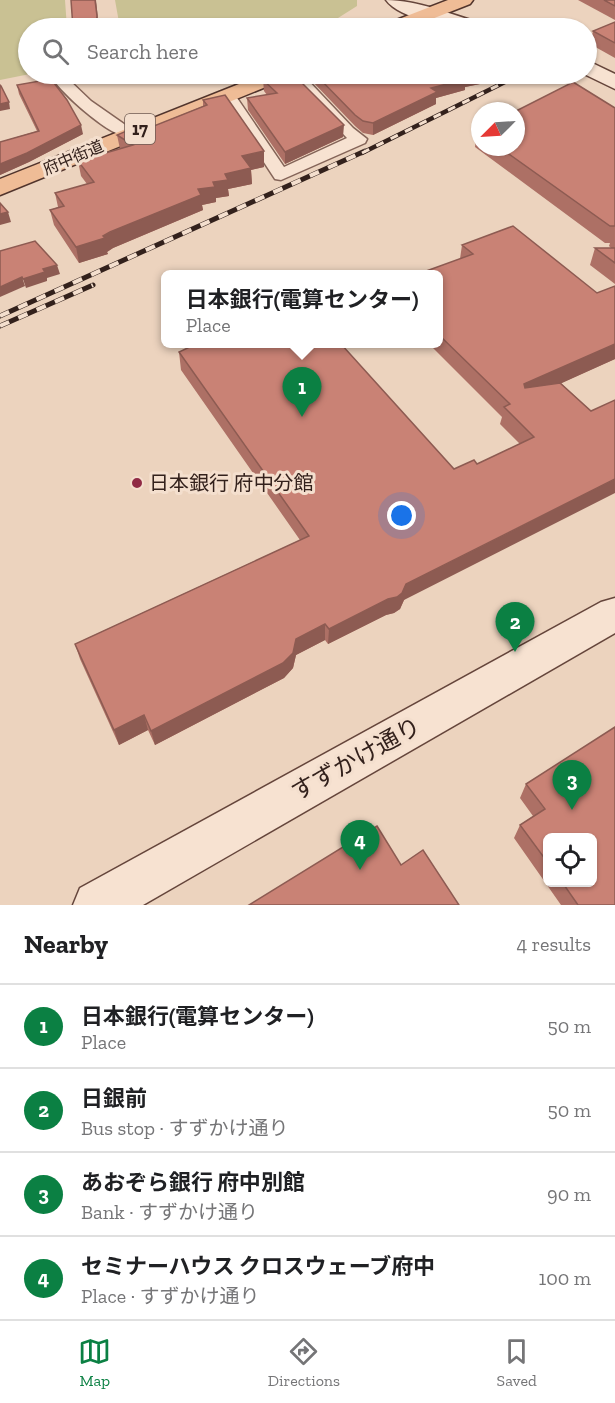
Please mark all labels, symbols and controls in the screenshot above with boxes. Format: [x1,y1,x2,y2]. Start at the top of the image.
search box [18,18,597,84]
icon: search [39,35,72,68]
text: Search here [87,38,198,65]
north arrow [471,102,525,156]
road number: 17 [125,114,155,144]
street label: 府中街道 [40,136,106,179]
popup [161,270,443,348]
text: 日本銀行(電算センター) [186,286,418,313]
text: Place [186,313,231,337]
pin: 1 [282,368,322,417]
place label: 日本銀行 府中分館 [149,471,314,495]
marker: 日本銀行 府中分館 [130,476,144,490]
your location [387,501,416,530]
pin: 2 [496,602,534,652]
street label: すずかけ通り [286,711,426,806]
pin: 3 [552,760,592,810]
pin: 4 [340,820,380,870]
map controls [543,833,597,887]
button: locate [543,833,597,887]
text: Nearby [24,928,108,960]
text: 4 results [516,932,591,956]
text: 日本銀行(電算センター) [81,1003,314,1030]
text: 1 [39,1014,48,1038]
text: 50 m [547,1014,591,1038]
text: Place [81,1030,126,1054]
text: 日銀前 [81,1085,147,1112]
text: 2 [38,1098,49,1122]
text: 50 m [547,1098,591,1122]
text: Bus stop · すずかけ通り [81,1116,289,1140]
text: あおぞら銀行 府中別館 [81,1169,305,1196]
text: 3 [38,1182,49,1206]
text: 90 m [547,1182,591,1206]
text: Bank · すずかけ通り [81,1200,258,1224]
text: セミナーハウス クロスウェーブ府中 [81,1253,435,1280]
text: 4 [38,1266,49,1290]
text: 100 m [538,1266,591,1290]
text: Place · すずかけ通り [81,1284,260,1308]
tab: Map [78,1335,111,1390]
tab: Directions [268,1335,340,1390]
tab: Saved [497,1335,537,1390]

